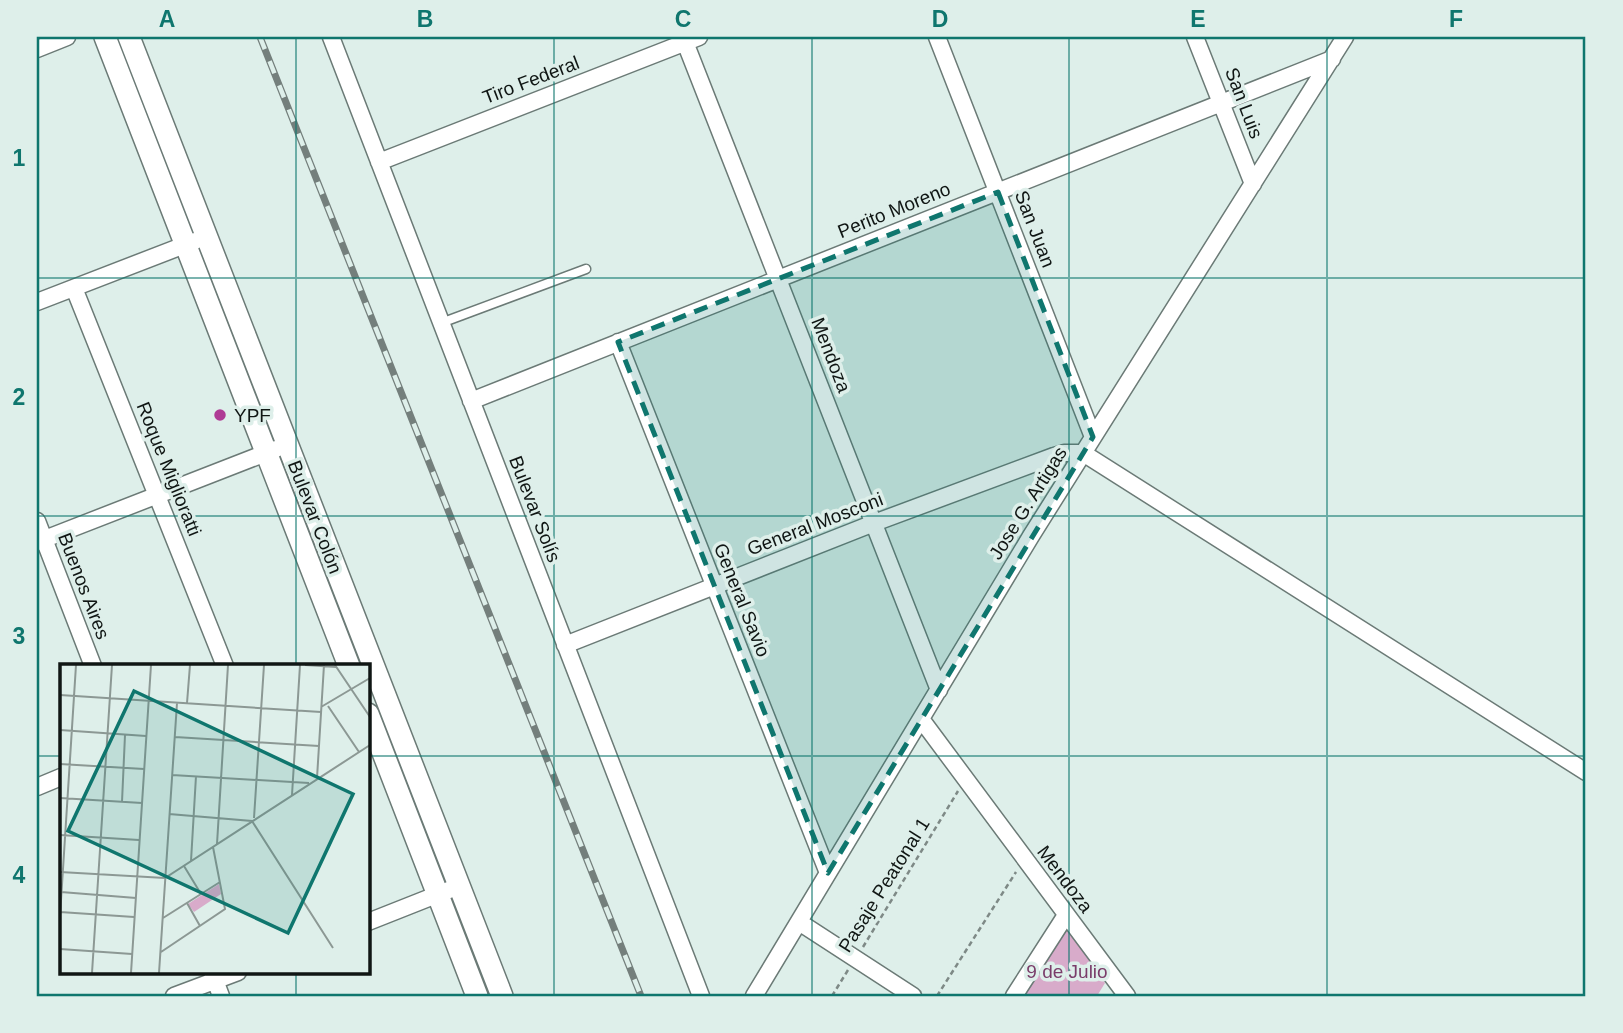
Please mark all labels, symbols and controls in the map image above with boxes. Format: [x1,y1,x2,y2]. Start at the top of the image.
text: A [159,6,175,32]
text: B [417,6,433,32]
text: C [675,6,691,32]
text: D [932,6,948,32]
text: E [1190,6,1206,32]
text: F [1449,6,1463,32]
street label: Tiro Federal [480,52,582,108]
street label: San Luis [1221,65,1267,141]
text: 1 [13,145,26,171]
street label: Perito Moreno [835,178,953,242]
street label: San Juan [1011,188,1059,270]
street label: Mendoza [807,315,855,396]
text: 2 [13,384,25,410]
street label: Roque Miglioratti [133,399,205,539]
place label: YPF [234,405,271,426]
marker: YPF [212,407,228,423]
street label: Jose G. Artigas [985,443,1071,563]
street label: Bulevar Solís [505,453,565,565]
street label: Bulevar Colón [284,458,346,576]
street label: General Mosconi [744,488,886,560]
street label: Buenos Aires [54,530,114,642]
street label: General Savio [710,540,774,660]
text: 3 [13,623,25,649]
inset map [60,664,369,974]
street label: Pasaje Peatonal 1 [834,814,934,956]
street label: Mendoza [1033,841,1097,917]
text: 4 [13,862,26,888]
park label: 9 de Julio [1026,961,1108,982]

